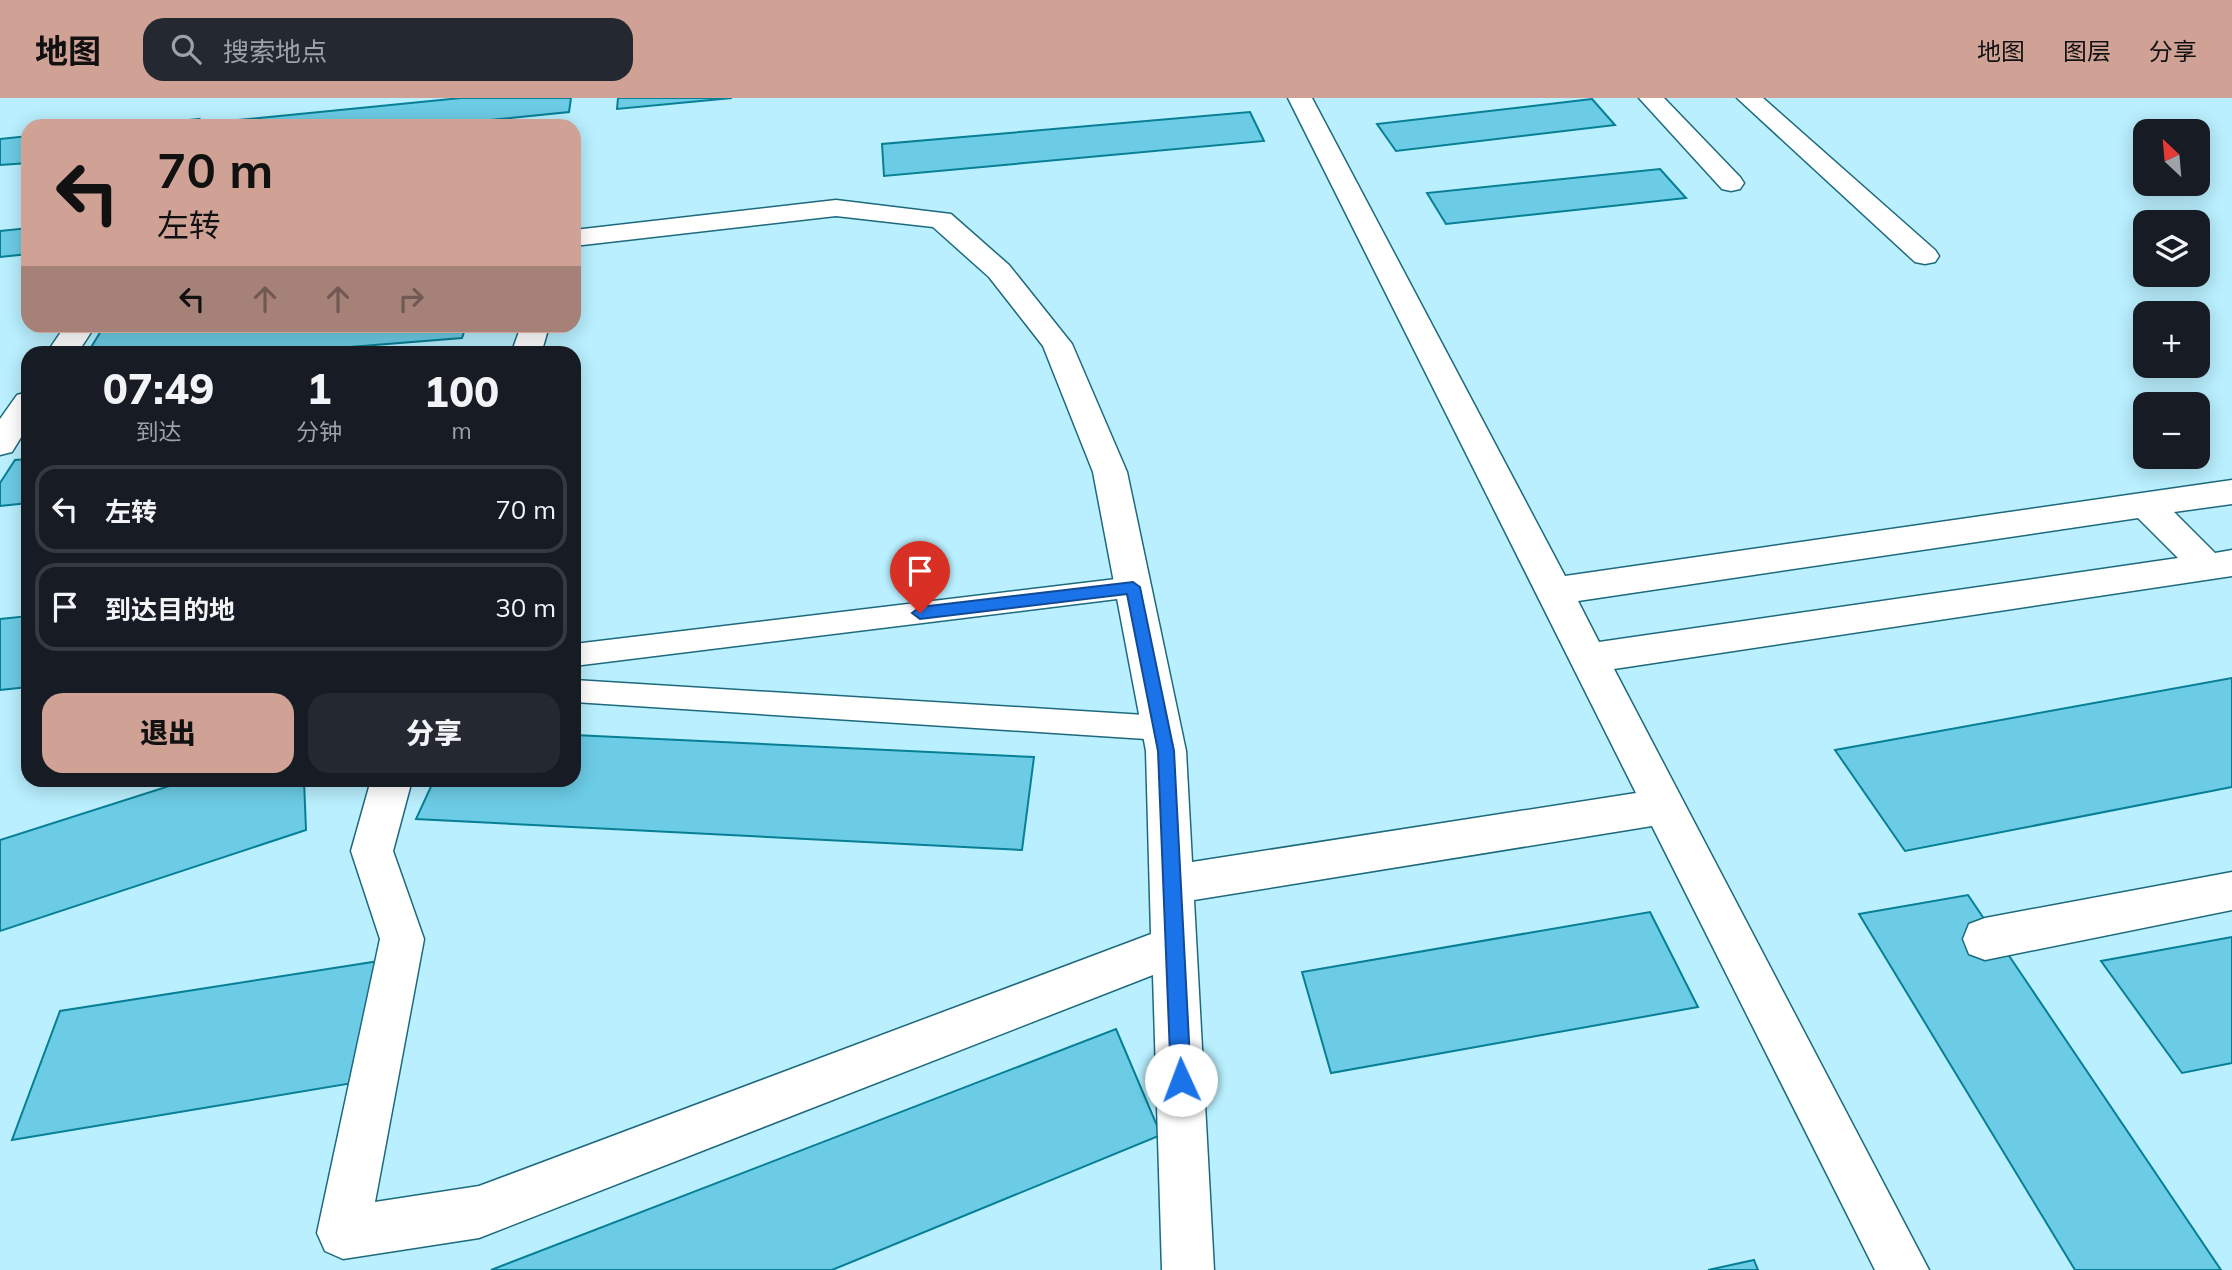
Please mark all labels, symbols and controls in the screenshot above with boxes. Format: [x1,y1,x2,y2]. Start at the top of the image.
search box [143,18,633,81]
text: 地图 [35,30,101,71]
icon: search [167,30,205,68]
text: 搜索地点 [223,35,327,68]
text: 地图 [1977,36,2025,66]
text: 图层 [2063,36,2111,66]
text: 分享 [2149,36,2197,66]
north arrow [2133,119,2210,196]
map controls [2133,119,2210,469]
text: 70 m [157,139,273,200]
icon: left [42,147,133,238]
text: 左转 [157,205,221,245]
button: layers [2133,210,2210,287]
icon: left [173,280,211,318]
icon: ahead [246,280,284,318]
icon: ahead [319,280,357,318]
icon: right [392,280,430,318]
button: + [2133,301,2210,378]
text: 07:49 [103,362,214,415]
text: 1 [306,362,332,415]
text: 100 [424,365,499,418]
button: − [2133,392,2210,469]
text: m [451,416,472,445]
text: 到达 [136,417,182,446]
text: 分钟 [296,417,342,446]
icon: left [46,490,84,528]
text: 70 m [495,493,556,526]
text: 左转 [105,495,157,528]
pin [890,541,950,613]
icon: arrive [901,552,939,590]
icon: arrive [46,588,84,626]
text: 30 m [495,591,556,624]
text: 到达目的地 [105,593,235,626]
button: 退出 [42,693,294,773]
button: 分享 [308,693,560,773]
position arrow [1144,1043,1218,1117]

